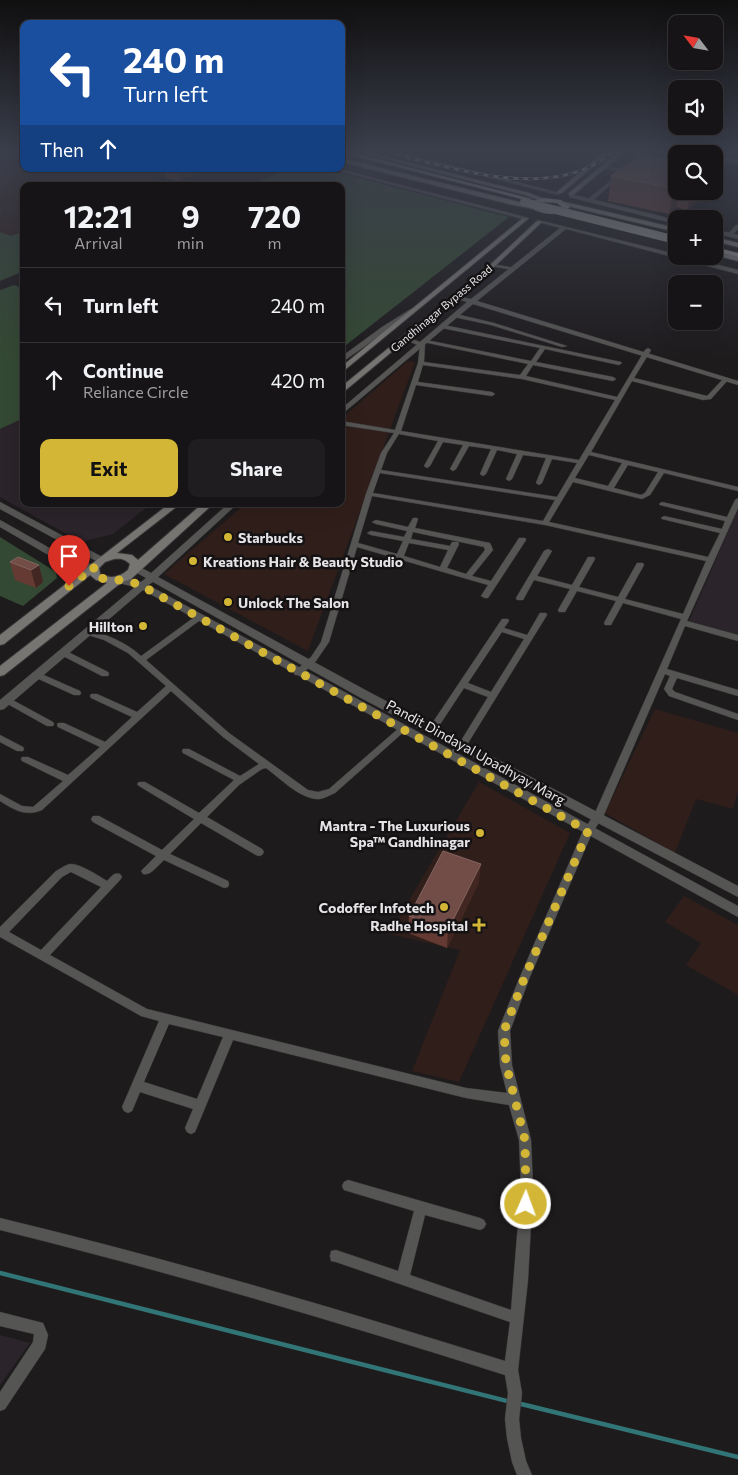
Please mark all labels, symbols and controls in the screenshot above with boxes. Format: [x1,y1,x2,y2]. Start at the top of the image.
north arrow [668,15,722,70]
map controls [668,15,723,330]
text: 240 m [123,37,224,80]
icon: left [40,40,105,105]
text: Turn left [123,80,208,107]
button: sound [668,80,723,135]
icon: ahead [94,135,122,163]
text: Then [40,138,84,161]
button: search [668,145,723,200]
text: 12:21 [64,197,133,234]
text: 9 [181,197,200,234]
text: 720 [248,197,301,234]
button: + [668,210,723,265]
text: Arrival [74,233,123,252]
text: min [177,233,204,252]
text: m [268,233,282,252]
street label: Gandhinagar Bypass Road [388,262,494,354]
button: − [668,275,723,330]
icon: left [40,291,68,319]
text: Turn left [83,294,158,317]
text: 240 m [271,294,325,317]
text: Continue [83,359,163,382]
icon: ahead [40,366,68,394]
text: 420 m [271,369,325,392]
text: Reliance Circle [83,382,188,401]
button: Exit [40,439,178,497]
button: Share [188,439,325,497]
place label: Starbucks [238,529,303,546]
marker: Starbucks [222,531,234,543]
pin [48,535,90,586]
icon: arrive [55,542,83,570]
place label: Kreations Hair & Beauty Studio [203,553,403,570]
marker: Kreations Hair & Beauty Studio [187,555,199,567]
place label: Unlock The Salon [238,594,349,611]
marker: Unlock The Salon [222,596,234,608]
place label: Hillton [89,618,133,635]
marker: Hillton [137,620,149,632]
street label: Pandit Dindayal Upadhyay Marg [384,696,569,809]
place label: Mantra - The Luxurious Spa™ Gandhinagar [319,817,470,850]
marker: Mantra - The Luxurious Spa™ Gandhinagar [474,827,486,839]
place label: Codoffer Infotech [318,899,434,916]
marker: Codoffer Infotech [438,901,450,913]
place label: Radhe Hospital [370,917,468,934]
marker: Radhe Hospital [472,918,486,932]
position arrow [499,1177,551,1229]

